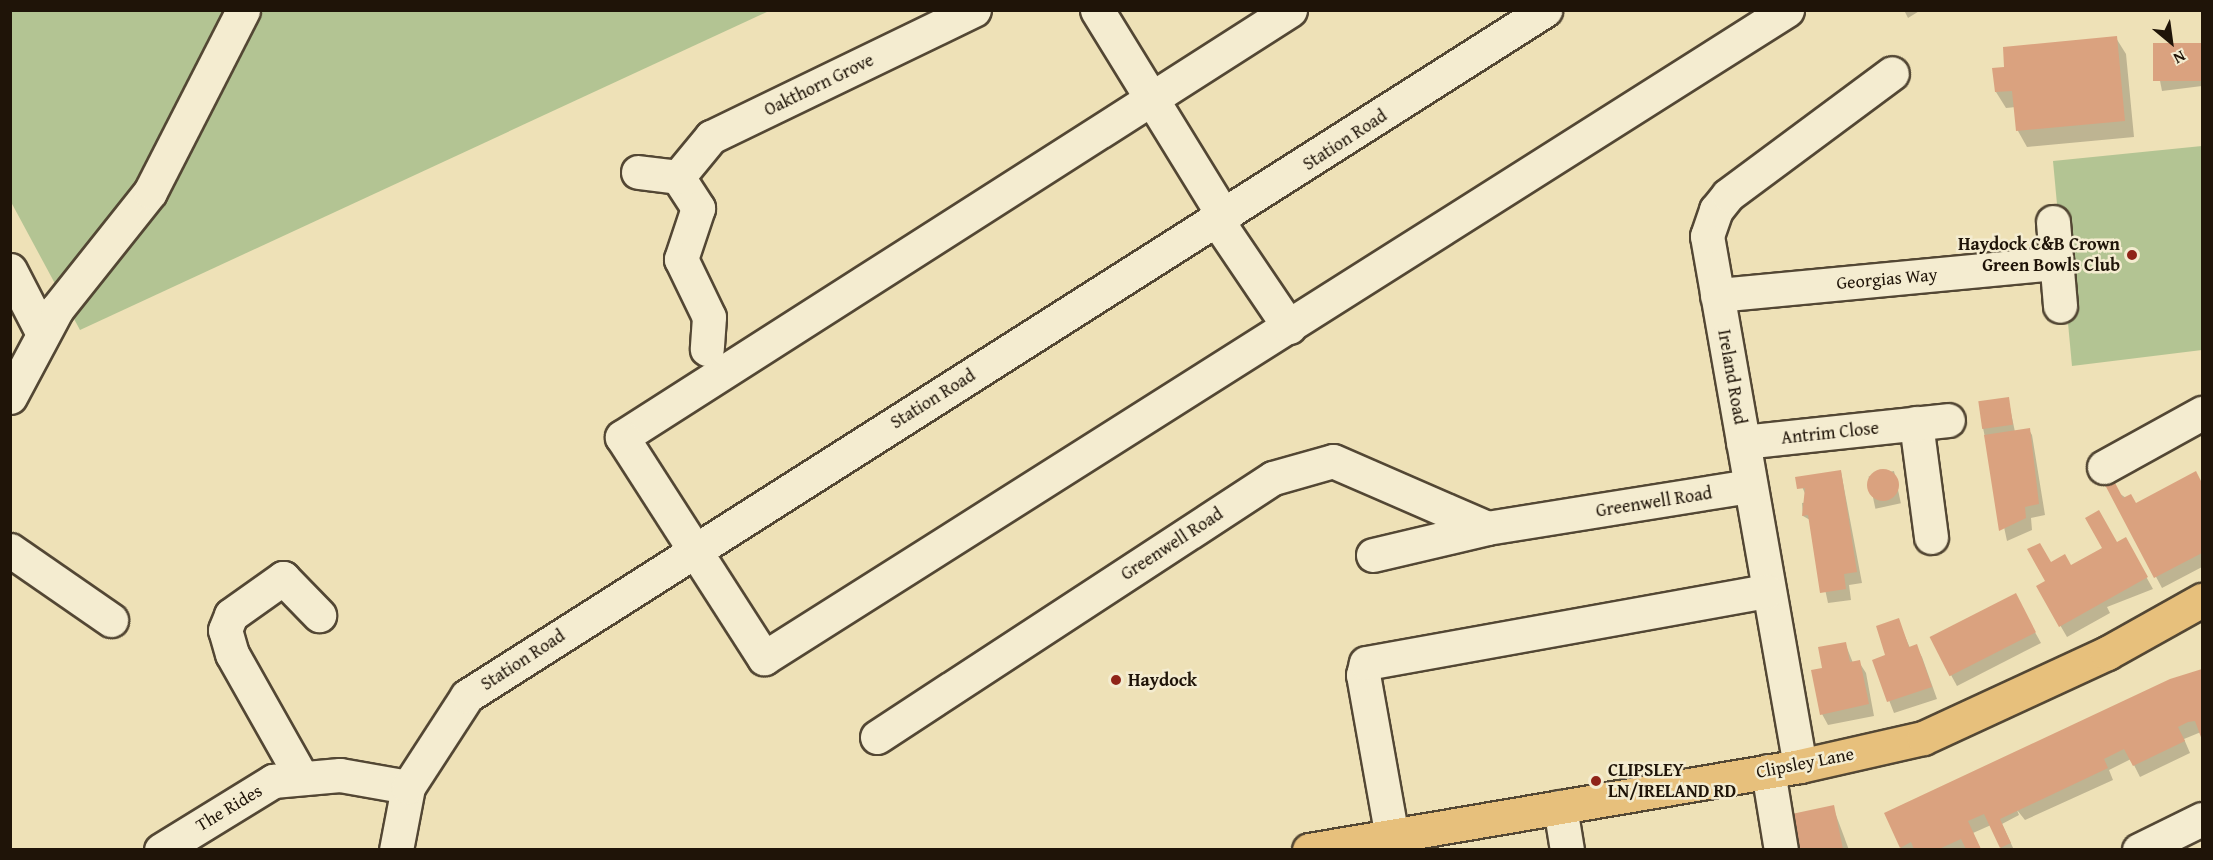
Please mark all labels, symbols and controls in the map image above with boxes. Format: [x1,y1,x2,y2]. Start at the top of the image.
north arrow [2141,12,2201,72]
text: N [2169,45,2190,71]
street label: Oakthorn Grove [761,49,877,121]
street label: Station Road [1299,105,1391,175]
place label: Haydock C&B Crown Green Bowls Club [1958,234,2120,276]
marker: Haydock C&B Crown Green Bowls Club [2125,248,2139,262]
street label: Georgias Way [1836,264,1938,294]
street label: Ireland Road [1713,328,1751,426]
street label: Station Road [887,364,979,434]
street label: Antrim Close [1780,417,1880,449]
street label: Greenwell Road [1594,482,1714,522]
street label: Greenwell Road [1117,503,1227,585]
street label: Station Road [477,625,569,695]
place label: Haydock [1128,669,1197,691]
marker: Haydock [1109,673,1123,687]
street label: Clipsley Lane [1754,743,1856,783]
place label: CLIPSLEY LN/IRELAND RD [1608,760,1736,802]
marker: CLIPSLEY LN/IRELAND RD [1589,774,1603,788]
street label: The Rides [192,780,266,836]

